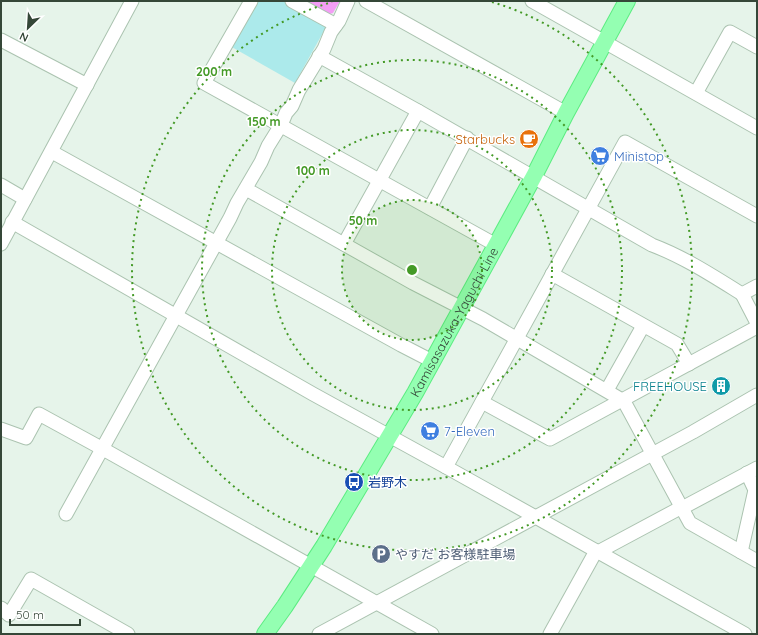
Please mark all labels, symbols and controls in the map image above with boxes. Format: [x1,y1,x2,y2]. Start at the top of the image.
north arrow [8,8,48,48]
text: N [17,29,30,45]
text: 200 m [196,64,232,79]
text: 150 m [247,114,281,129]
cafe icon: Starbucks [518,128,540,150]
place label: Starbucks [455,131,515,147]
supermarket icon: Ministop [589,145,611,167]
place label: Ministop [614,148,664,164]
text: 100 m [296,163,330,178]
text: 50 m [349,213,377,228]
street label: Kamisasazuka-Yaguchi Line [406,244,501,400]
centre of rings [405,263,419,277]
building icon: FREEHOUSE [710,375,732,397]
place label: FREEHOUSE [633,378,707,394]
supermarket icon: 7-Eleven [419,420,441,442]
place label: 7-Eleven [444,423,495,439]
bus stop icon: 岩野木 [343,471,365,493]
place label: 岩野木 [368,474,407,490]
parking icon: やすだ お客様駐車場 [370,543,392,565]
place label: やすだ お客様駐車場 [395,546,516,562]
scale bar [10,601,80,627]
text: 50 m [16,607,44,622]

